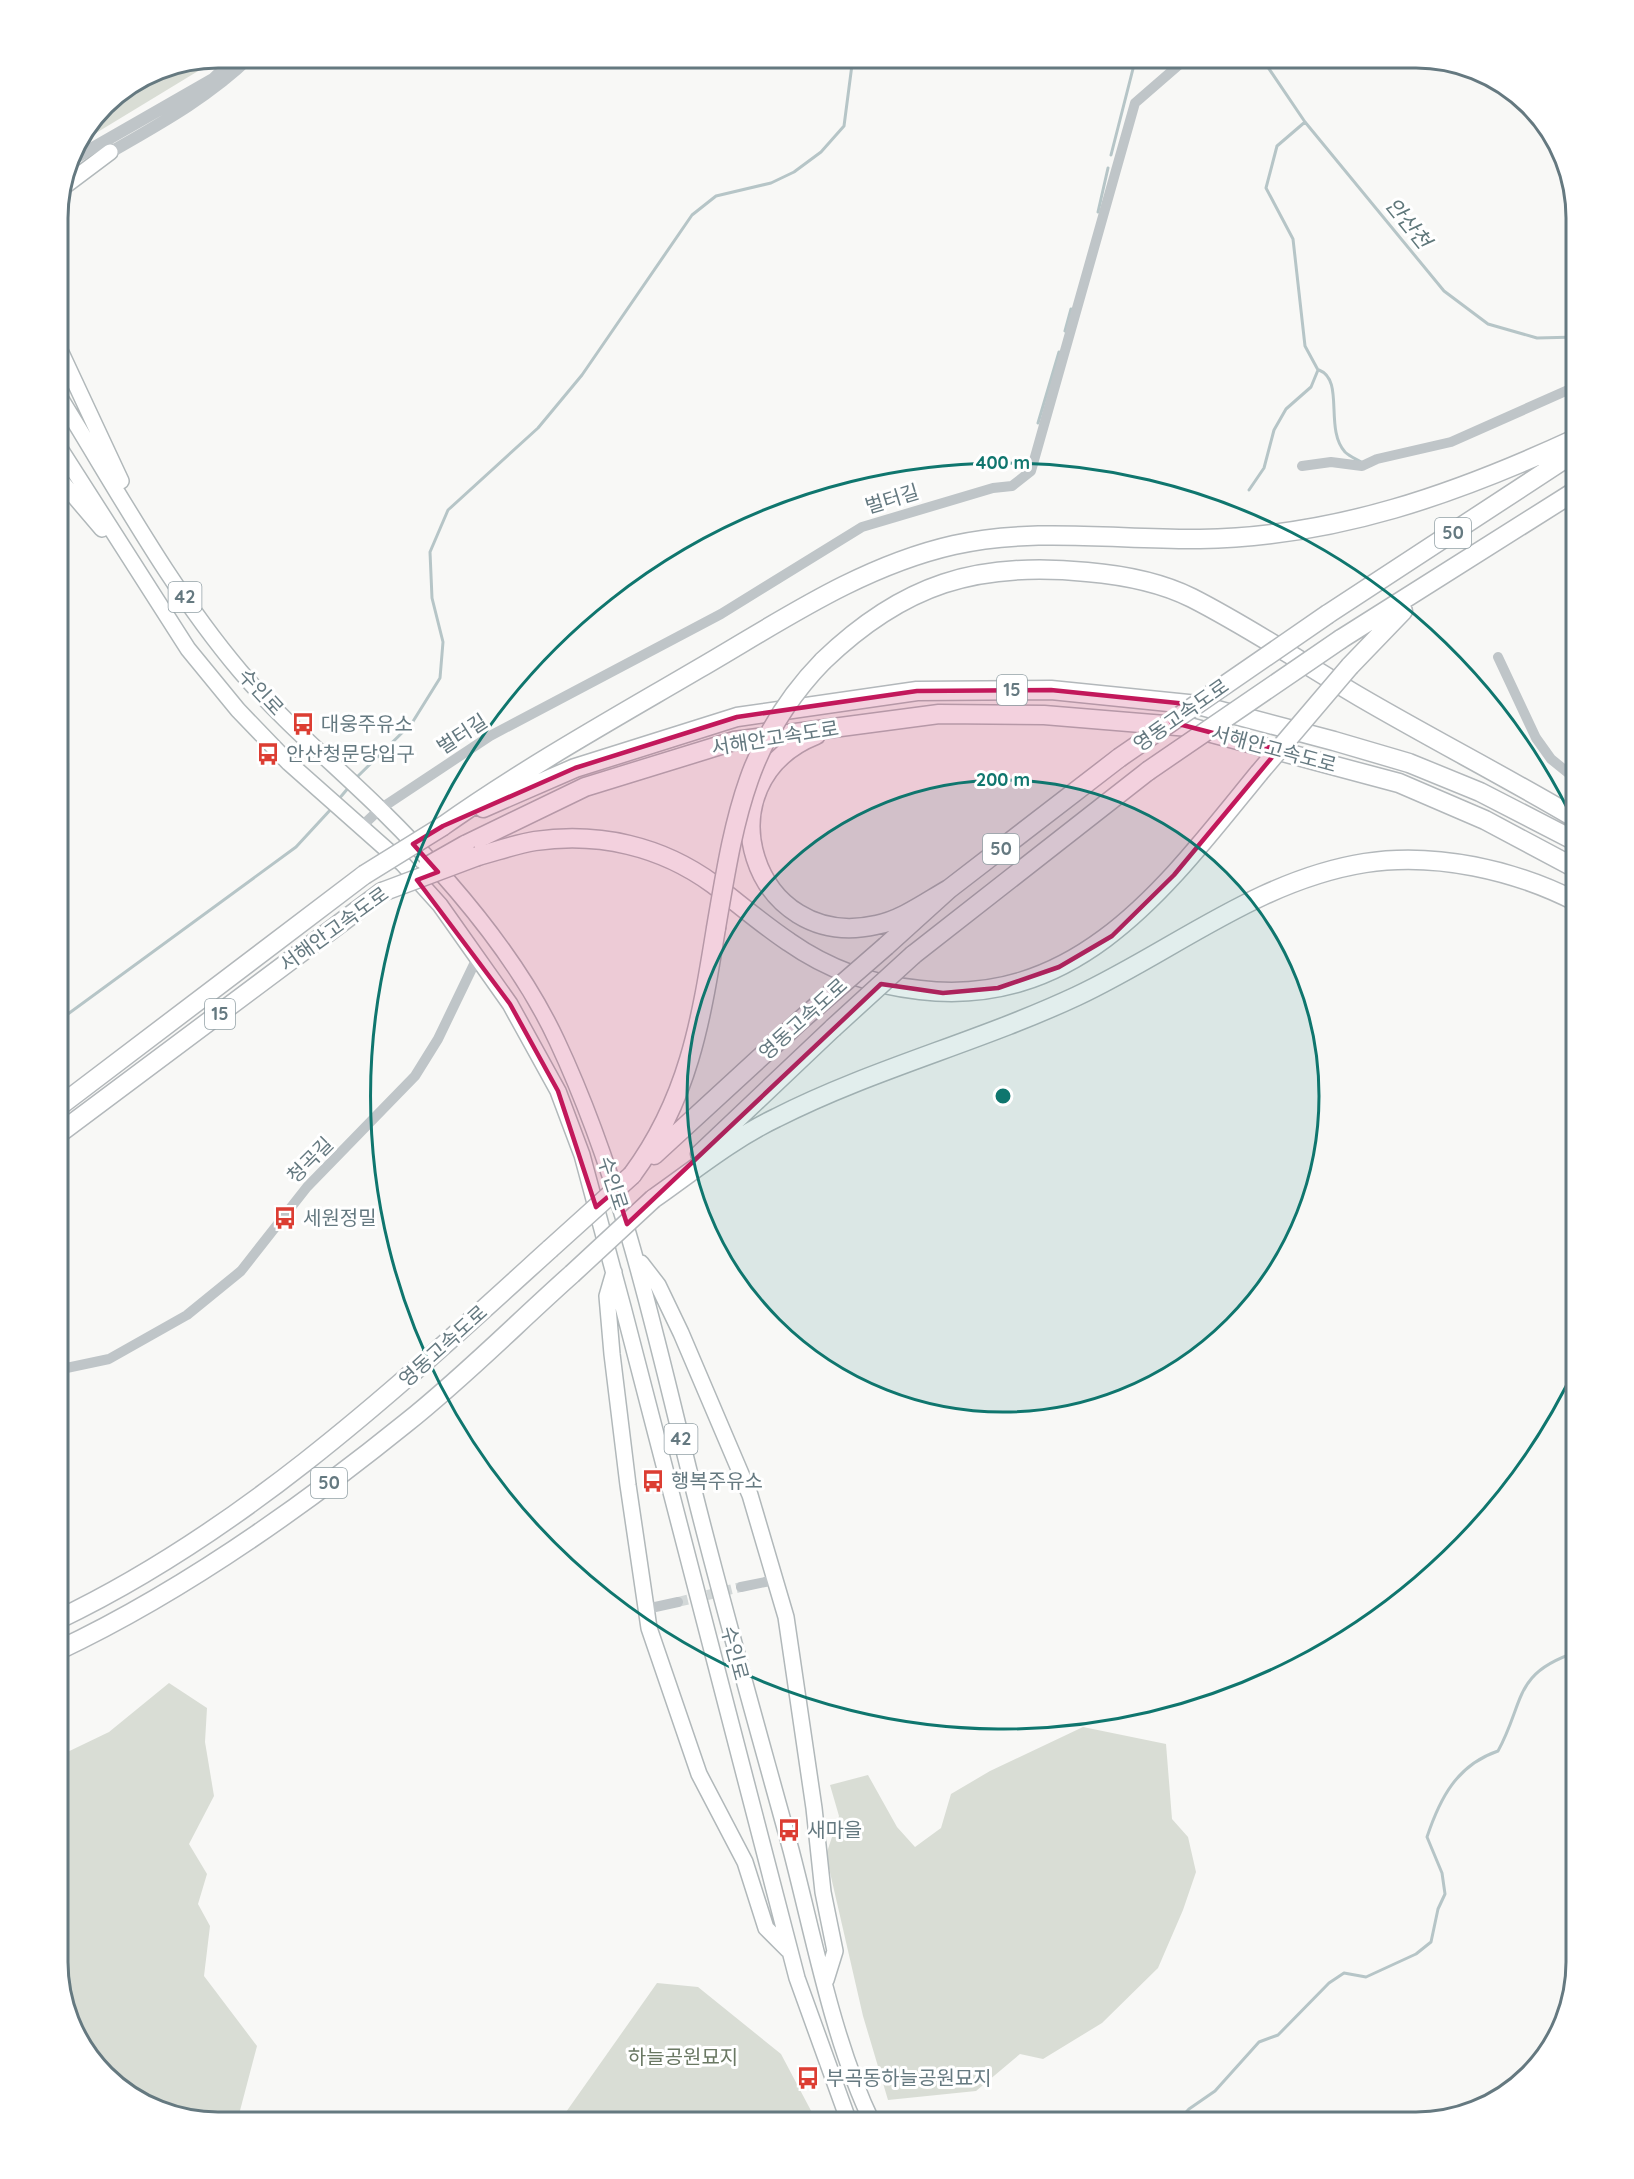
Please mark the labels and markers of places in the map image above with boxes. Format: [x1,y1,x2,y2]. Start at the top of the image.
bus stop icon: 대웅주유소 [290,711,316,737]
place label: 대웅주유소 [321,711,413,736]
bus stop icon: 안산청문당입구 [255,741,281,767]
place label: 안산청문당입구 [286,741,415,766]
centre of rings [993,1086,1013,1106]
bus stop icon: 세원정밀 [272,1205,298,1231]
place label: 세원정밀 [303,1205,377,1230]
bus stop icon: 행복주유소 [640,1468,666,1494]
place label: 행복주유소 [671,1468,763,1493]
bus stop icon: 새마을 [776,1817,802,1843]
place label: 새마을 [807,1817,862,1842]
bus stop icon: 부곡동하늘공원묘지 [795,2065,821,2091]
place label: 부곡동하늘공원묘지 [826,2065,992,2090]

